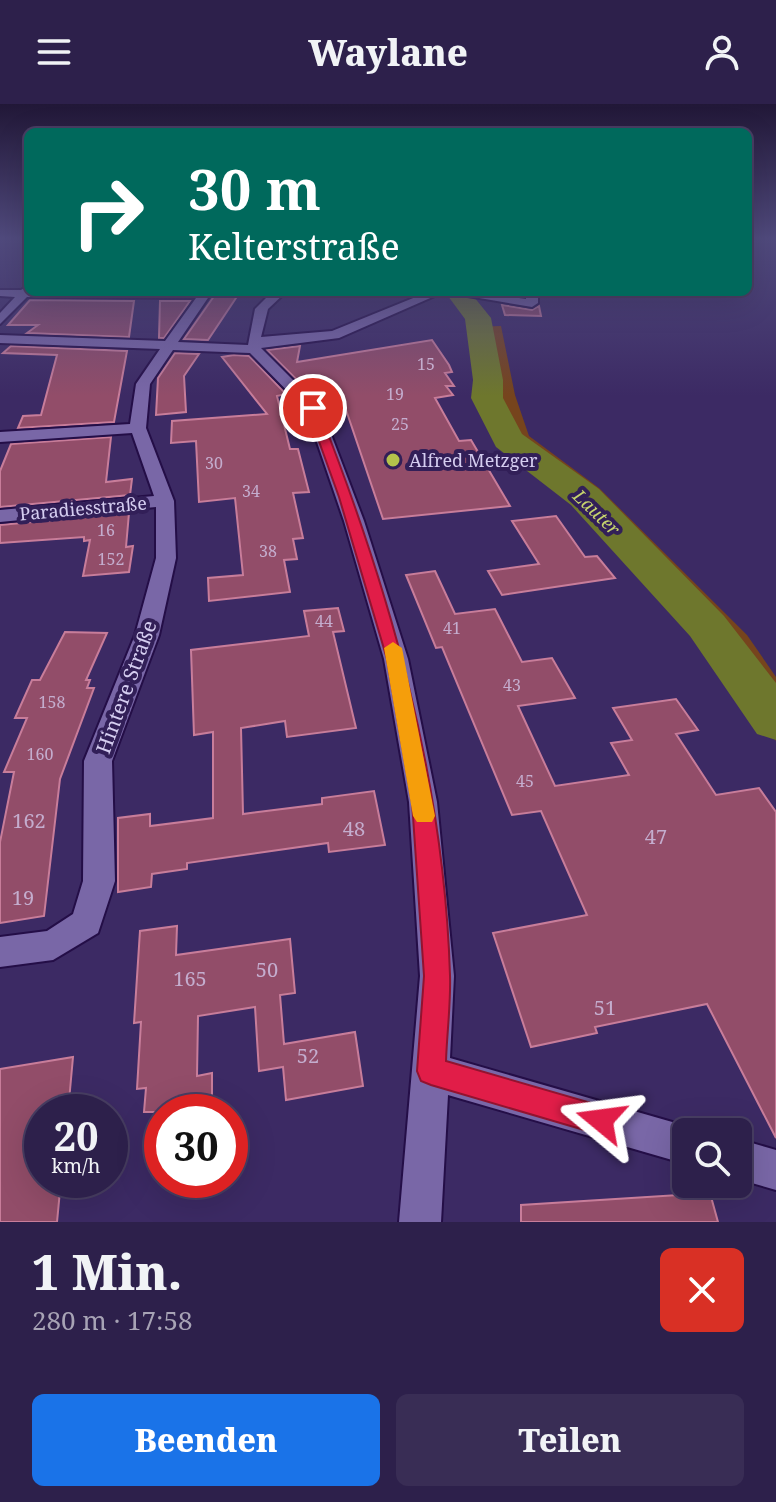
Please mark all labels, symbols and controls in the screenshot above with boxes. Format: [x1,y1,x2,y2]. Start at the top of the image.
text: Waylane [308,28,468,77]
icon: menu [32,30,76,74]
icon: person [700,30,744,74]
text: 30 m [188,150,321,226]
icon: right [56,160,160,264]
text: Kelterstraße [188,222,400,271]
house number: 15 [417,353,435,375]
pin [279,374,347,442]
house number: 19 [386,383,404,405]
icon: arrive [291,386,335,430]
house number: 25 [391,413,409,435]
place label: Alfred Metzger [409,448,538,472]
marker: Alfred Metzger [384,451,402,469]
house number: 30 [205,452,223,474]
house number: 34 [242,480,260,502]
water label: Lauter [568,483,626,541]
street label: Paradiesstraße [18,490,148,526]
house number: 16 [97,519,115,541]
house number: 38 [259,540,277,562]
house number: 152 [98,548,124,570]
house number: 44 [315,610,333,632]
street label: Hintere Straße [89,617,163,757]
house number: 41 [443,617,461,639]
house number: 43 [503,674,521,696]
house number: 158 [39,691,65,713]
house number: 160 [27,743,53,765]
house number: 45 [516,770,534,792]
house number: 162 [12,807,46,834]
house number: 48 [343,815,365,842]
house number: 47 [645,823,667,850]
house number: 19 [12,884,34,911]
house number: 50 [256,956,278,983]
house number: 165 [173,965,207,992]
house number: 51 [594,994,616,1021]
house number: 52 [297,1042,319,1069]
position arrow [559,1078,643,1162]
speed limit sign: 30 [144,1094,248,1198]
text: 20 [53,1108,99,1163]
map controls [672,1118,752,1198]
button: search [672,1118,752,1198]
text: km/h [51,1152,101,1179]
text: 1 Min. [32,1239,183,1304]
button: close [660,1248,744,1332]
text: 280 m · 17:58 [32,1302,193,1338]
button: Beenden [32,1394,380,1486]
button: Teilen [396,1394,744,1486]

